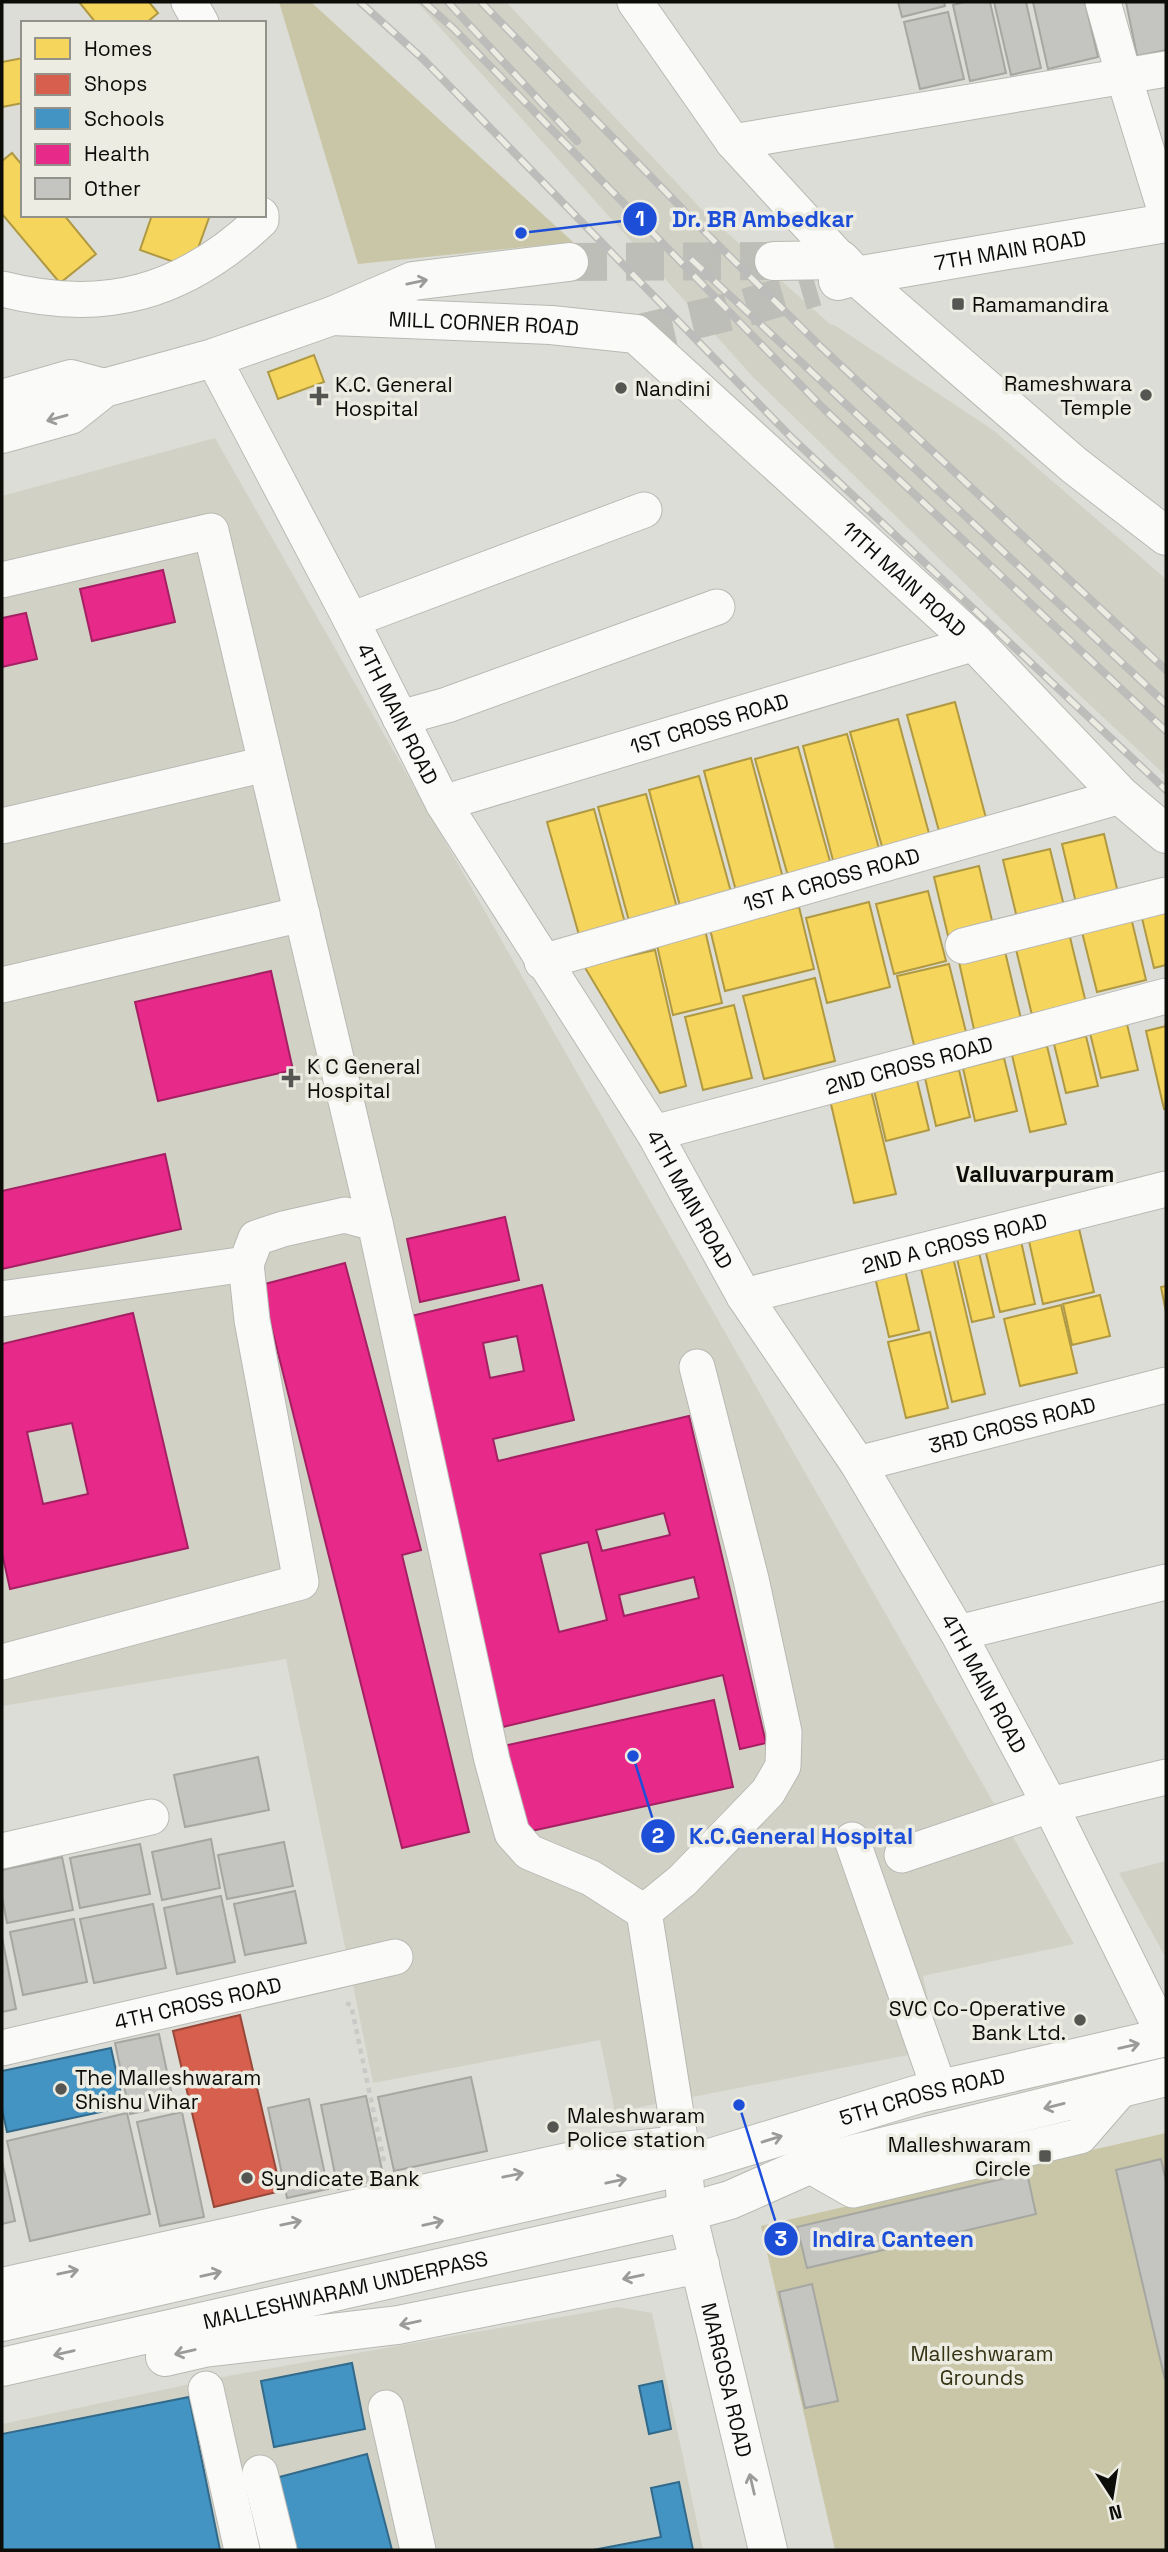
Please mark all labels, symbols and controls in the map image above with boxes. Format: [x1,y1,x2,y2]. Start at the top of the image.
legend [21,21,266,217]
text: Homes [84,35,152,62]
text: Shops [84,70,147,97]
text: Schools [84,105,164,132]
text: Health [84,140,150,167]
text: Other [84,175,141,202]
callout: Dr. BR Ambedkar [623,197,869,241]
text: Dr. BR Ambedkar [672,204,854,234]
text: 1 [635,205,645,232]
street label: 7TH MAIN ROAD [932,223,1088,276]
one-way arrow [406,274,428,287]
place label: Ramamandira [972,291,1109,318]
marker: Ramamandira [950,296,966,312]
street label: MILL CORNER ROAD [388,305,580,341]
place label: Rameshwara Temple [1004,370,1132,421]
place label: K.C. General Hospital [335,371,453,422]
place label: Nandini [635,375,711,402]
marker: Nandini [613,380,629,396]
marker: K.C. General Hospital [309,386,329,406]
marker: Rameshwara Temple [1138,387,1154,403]
one-way arrow [46,413,68,426]
street label: 11TH MAIN ROAD [837,515,972,642]
street label: 4TH MAIN ROAD [351,638,445,789]
street label: 1ST CROSS ROAD [627,686,792,760]
street label: 1ST A CROSS ROAD [740,841,923,917]
street label: 2ND CROSS ROAD [822,1029,996,1100]
place label: K C General Hospital [307,1053,420,1104]
marker: K C General Hospital [281,1068,301,1088]
street label: 4TH MAIN ROAD [641,1125,740,1273]
district label: Valluvarpuram [956,1159,1114,1189]
street label: 2ND A CROSS ROAD [859,1206,1050,1279]
street label: 3RD CROSS ROAD [926,1390,1098,1459]
street label: 4TH MAIN ROAD [936,1608,1033,1758]
callout: K.C.General Hospital [640,1814,927,1858]
text: K.C.General Hospital [689,1821,913,1851]
text: 2 [652,1822,664,1849]
street label: 4TH CROSS ROAD [112,1970,284,2035]
place label: SVC Co-Operative Bank Ltd. [889,1995,1066,2046]
marker: SVC Co-Operative Bank Ltd. [1072,2012,1088,2028]
one-way arrow [1117,2039,1140,2052]
street label: 5TH CROSS ROAD [836,2061,1008,2131]
place label: The Malleshwaram Shishu Vihar [75,2064,261,2115]
marker: The Malleshwaram Shishu Vihar [53,2081,69,2097]
one-way arrow [1043,2100,1065,2113]
place label: Maleshwaram Police station [567,2102,705,2153]
marker: Maleshwaram Police station [545,2119,561,2135]
place label: Malleshwaram Circle [888,2131,1031,2182]
one-way arrow [761,2132,783,2145]
marker: Malleshwaram Circle [1037,2148,1053,2164]
place label: Syndicate Bank [261,2165,419,2192]
one-way arrow [501,2167,524,2181]
marker: Syndicate Bank [239,2170,255,2186]
one-way arrow [604,2174,627,2187]
one-way arrow [421,2215,444,2229]
one-way arrow [279,2216,302,2230]
callout: Indira Canteen [763,2217,988,2261]
text: Indira Canteen [812,2224,974,2254]
text: 3 [775,2225,787,2252]
street label: MALLESHWARAM UNDERPASS [200,2244,490,2335]
one-way arrow [56,2265,79,2279]
one-way arrow [200,2266,222,2279]
one-way arrow [622,2271,645,2285]
street label: MARGOSA ROAD [696,2300,759,2460]
one-way arrow [399,2316,422,2330]
park label: Malleshwaram Grounds [910,2340,1054,2391]
one-way arrow [174,2346,197,2360]
one-way arrow [53,2347,76,2361]
north arrow [1077,2461,1147,2531]
one-way arrow [745,2473,758,2496]
text: N [1107,2499,1124,2526]

